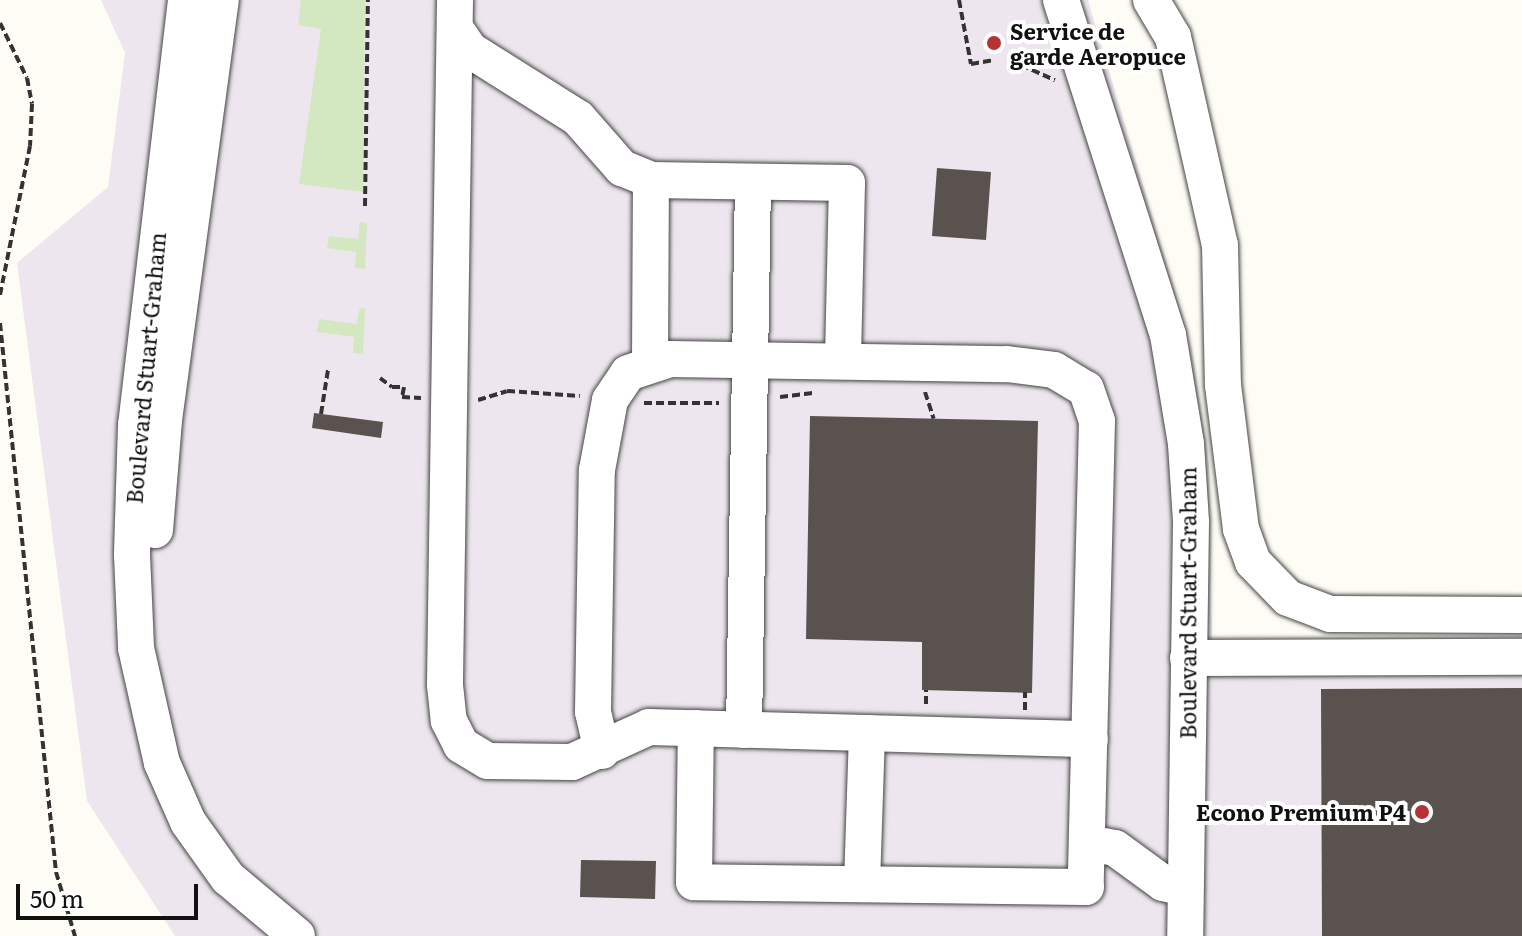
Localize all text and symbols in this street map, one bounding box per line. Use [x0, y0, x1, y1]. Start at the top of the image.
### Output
place label: Service de garde Aeropuce [1010, 17, 1186, 68]
marker: Service de garde Aeropuce [985, 34, 1003, 52]
street label: Boulevard Stuart-Graham [120, 231, 170, 505]
street label: Boulevard Stuart-Graham [1174, 467, 1200, 739]
place label: Econo Premium P4 [1196, 799, 1406, 825]
marker: Econo Premium P4 [1413, 803, 1431, 821]
scale bar [20, 868, 202, 918]
text: 50 m [30, 880, 84, 915]

